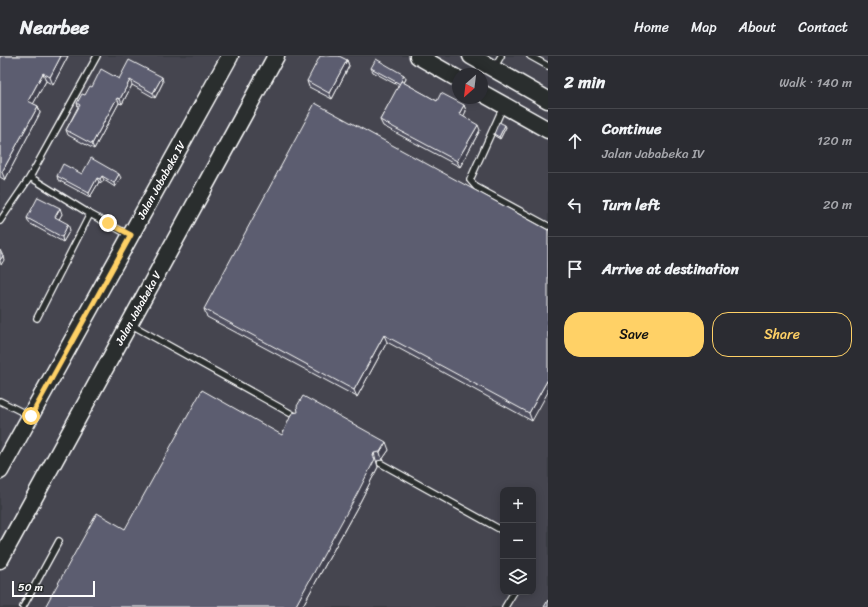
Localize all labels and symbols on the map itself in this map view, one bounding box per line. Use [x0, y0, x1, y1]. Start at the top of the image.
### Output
north arrow [452, 68, 488, 104]
street label: Jalan Jababeka IV [132, 137, 191, 224]
route end [99, 214, 117, 232]
street label: Jalan Jababeka V [110, 267, 167, 350]
route start [22, 407, 40, 425]
scale bar [12, 579, 95, 598]

